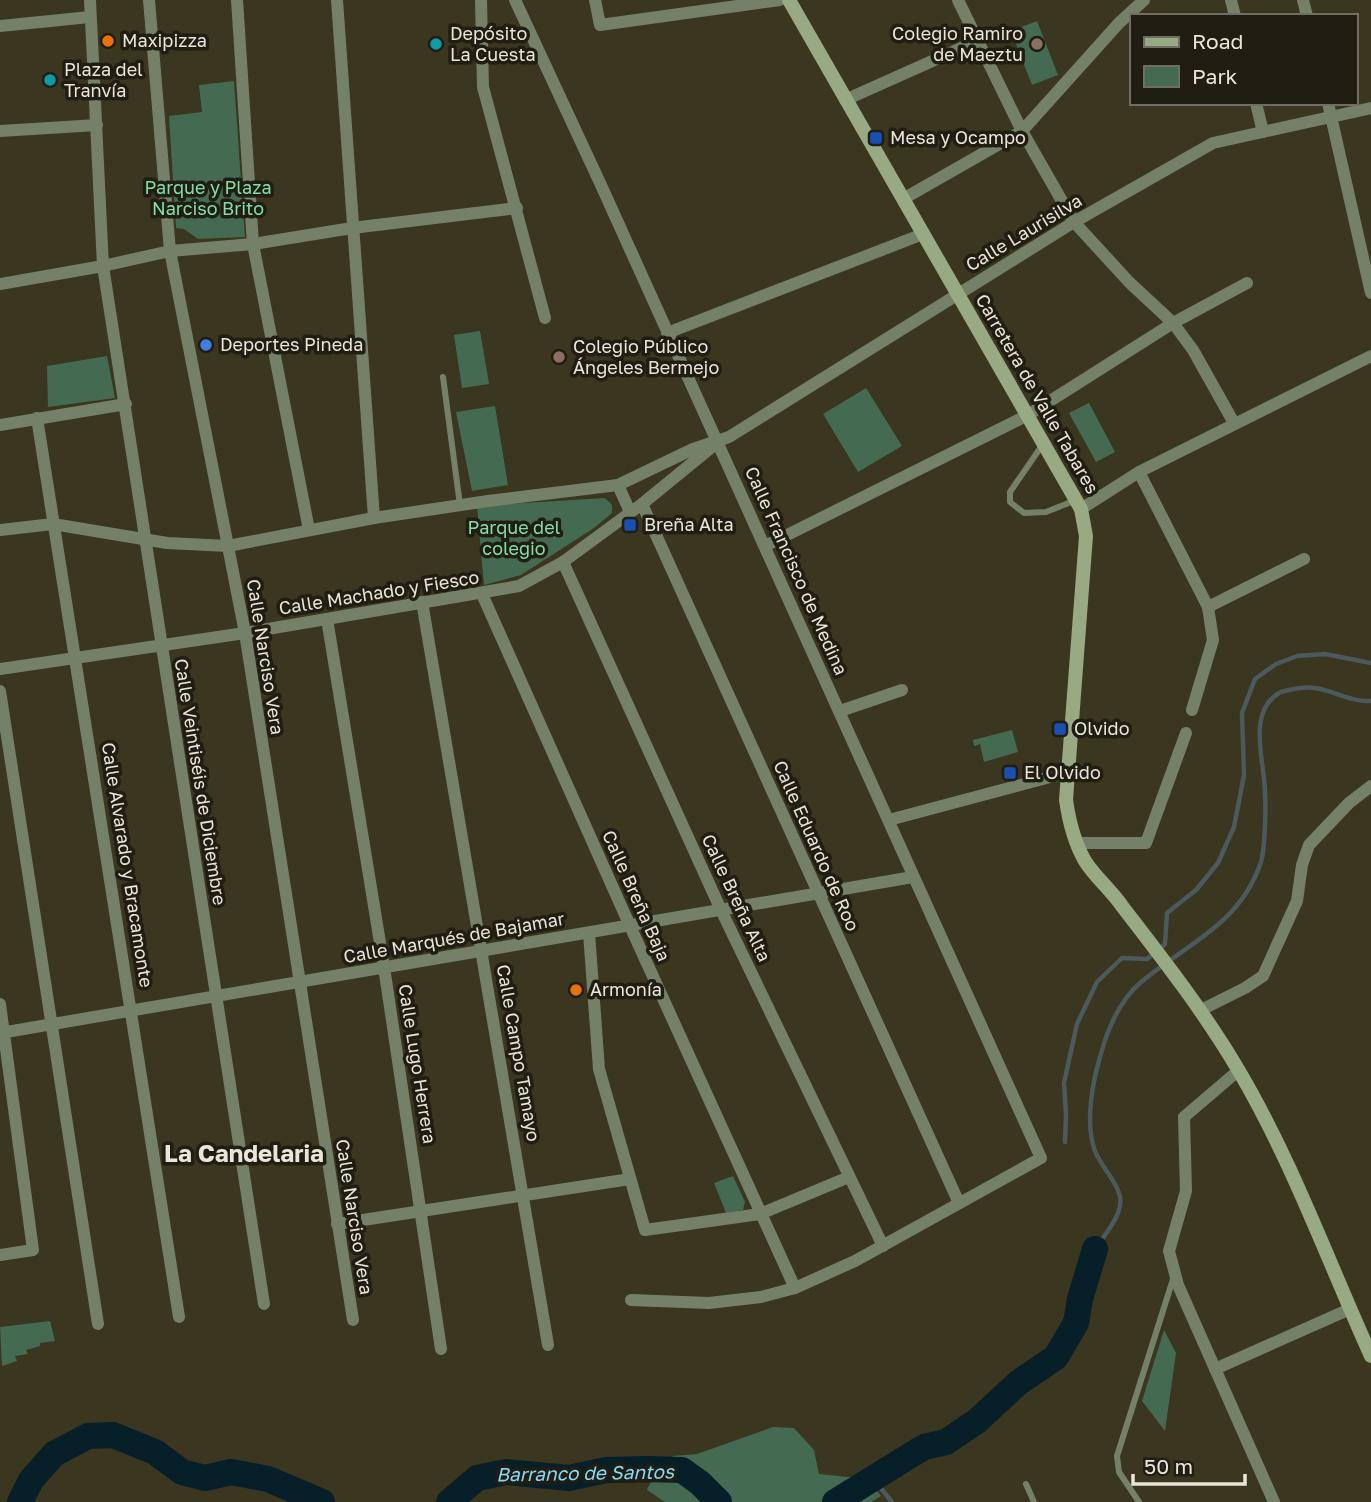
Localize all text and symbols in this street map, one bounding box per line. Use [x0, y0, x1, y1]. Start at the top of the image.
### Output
legend [1130, 14, 1357, 105]
place label: Depósito La Cuesta [450, 22, 536, 65]
place label: Colegio Ramiro de Maeztu [892, 22, 1023, 65]
text: Road [1192, 28, 1243, 54]
place label: Maxipizza [122, 29, 207, 51]
marker: Maxipizza [100, 33, 116, 49]
marker: Depósito La Cuesta [428, 36, 444, 52]
marker: Colegio Ramiro de Maeztu [1029, 36, 1045, 52]
place label: Plaza del Tranvía [64, 58, 143, 101]
text: Park [1192, 63, 1238, 89]
marker: Plaza del Tranvía [42, 72, 58, 88]
place label: Mesa y Ocampo [890, 126, 1026, 148]
marker: Mesa y Ocampo [868, 130, 884, 146]
park label: Parque y Plaza Narciso Brito [144, 176, 272, 219]
street label: Calle Laurisilva [961, 189, 1086, 275]
street label: Carretera de Valle Tabares [972, 290, 1104, 497]
place label: Deportes Pineda [220, 333, 363, 355]
place label: Colegio Público Ángeles Bermejo [573, 335, 719, 378]
marker: Deportes Pineda [198, 337, 214, 353]
marker: Colegio Público Ángeles Bermejo [551, 349, 567, 365]
street label: Calle Francisco de Medina [741, 463, 853, 678]
place label: Breña Alta [644, 513, 734, 535]
park label: Parque del colegio [468, 516, 561, 559]
marker: Breña Alta [622, 517, 638, 533]
street label: Calle Machado y Fiesco [277, 565, 481, 619]
street label: Calle Narciso Vera [243, 577, 289, 736]
street label: Calle Veintiséis de Diciembre [171, 657, 231, 907]
place label: Olvido [1074, 717, 1130, 739]
marker: Olvido [1052, 721, 1068, 737]
street label: Calle Alvarado y Bracamonte [98, 741, 158, 989]
street label: Calle Eduardo de Roo [769, 757, 864, 934]
place label: El Olvido [1024, 761, 1101, 783]
marker: El Olvido [1002, 765, 1018, 781]
street label: Calle Breña Baja [598, 827, 676, 964]
street label: Calle Breña Alta [698, 830, 776, 965]
street label: Calle Marqués de Bajamar [342, 907, 566, 967]
street label: Calle Campo Tamayo [493, 963, 545, 1143]
place label: Armonía [590, 978, 662, 1000]
street label: Calle Lugo Herrera [395, 982, 441, 1145]
marker: Armonía [568, 982, 584, 998]
street label: Calle Narciso Vera [332, 1137, 378, 1296]
district label: La Candelaria [164, 1138, 324, 1167]
scale bar [1133, 1442, 1245, 1486]
text: 50 m [1144, 1453, 1193, 1479]
water label: Barranco de Santos [496, 1459, 675, 1486]

